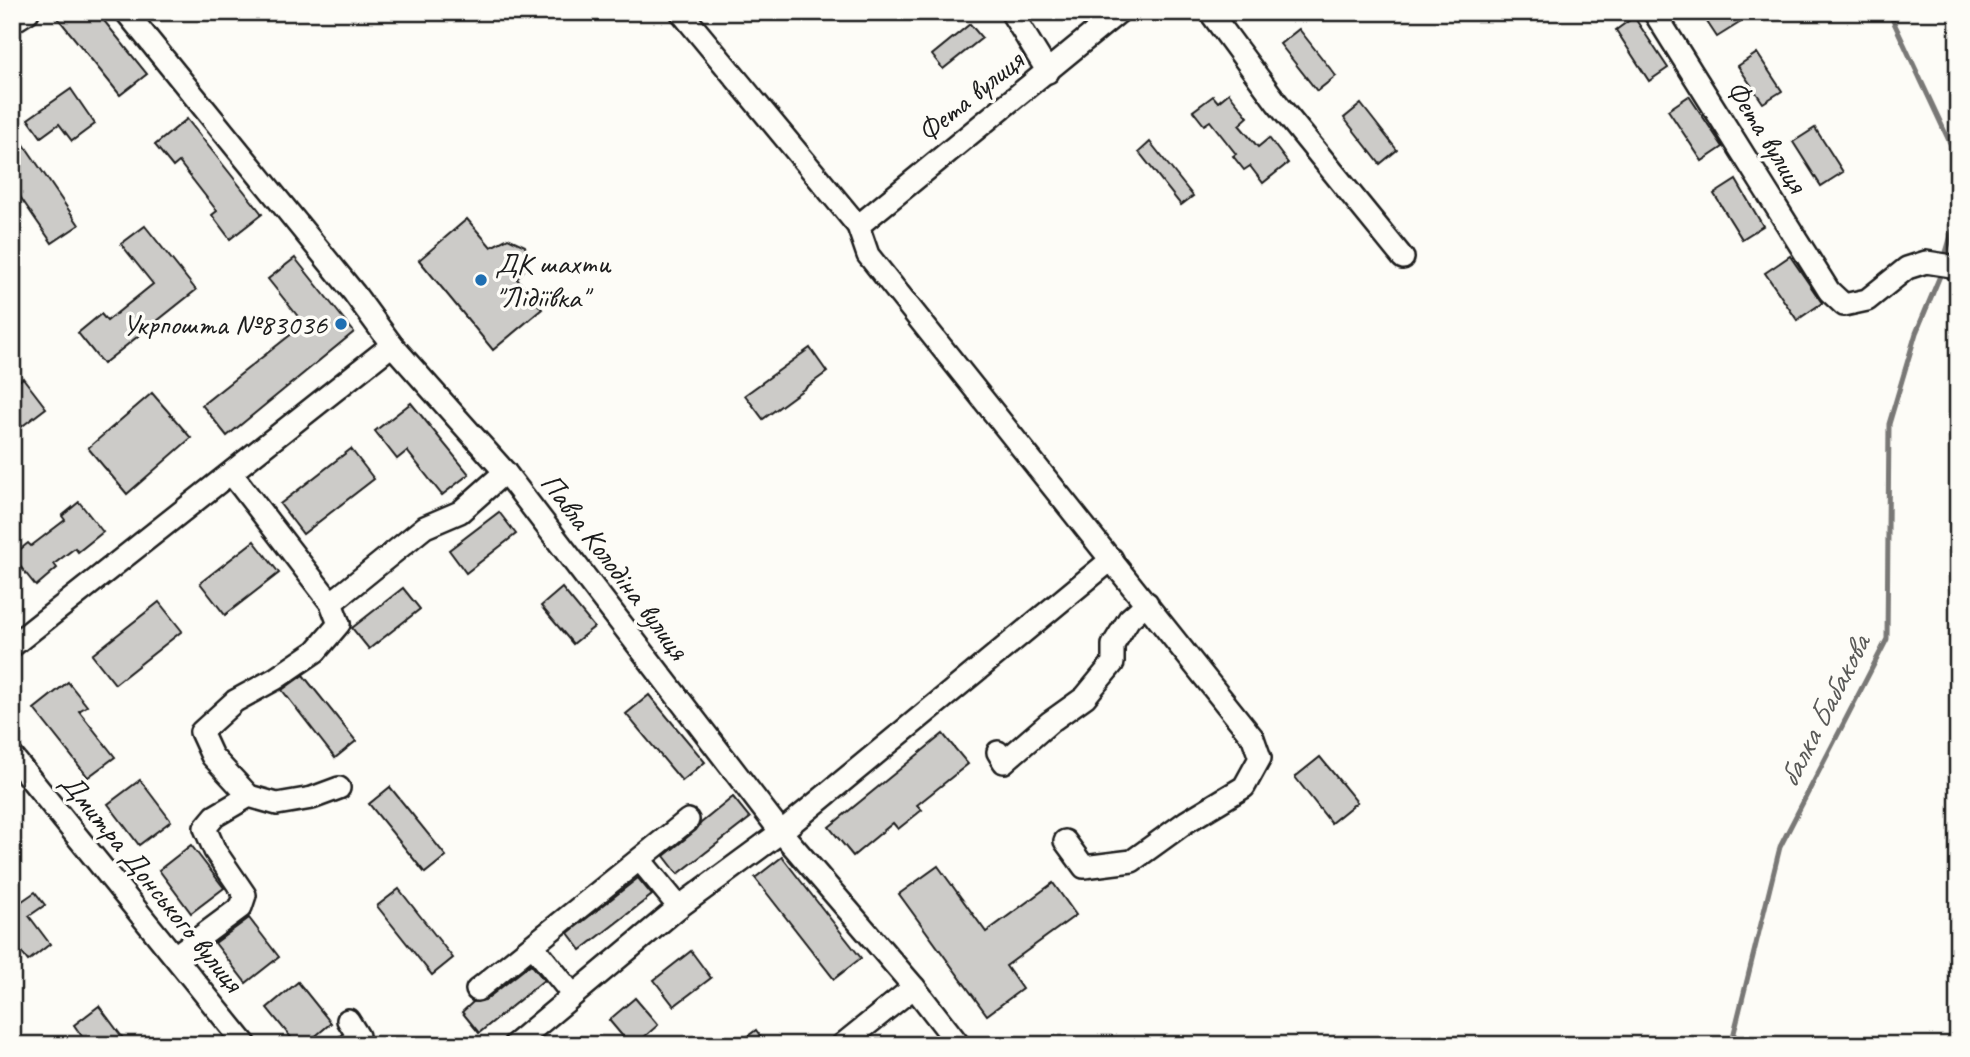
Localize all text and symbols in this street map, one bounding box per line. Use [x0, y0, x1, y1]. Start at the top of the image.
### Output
street label: Фета вулиця [909, 40, 1033, 150]
street label: Фета вулиця [1718, 73, 1818, 201]
place label: ДК шахти "Лідіївка" [495, 244, 612, 316]
marker: ДК шахти "Лідіївка" [473, 272, 489, 288]
place label: Укрпошта №83036 [123, 305, 328, 343]
marker: Укрпошта №83036 [333, 316, 349, 332]
street label: Павла Колодіна вулиця [532, 465, 698, 668]
water label: балка Бабакова [1768, 625, 1881, 794]
street label: Дмитра Донського вулиця [52, 765, 254, 1001]

